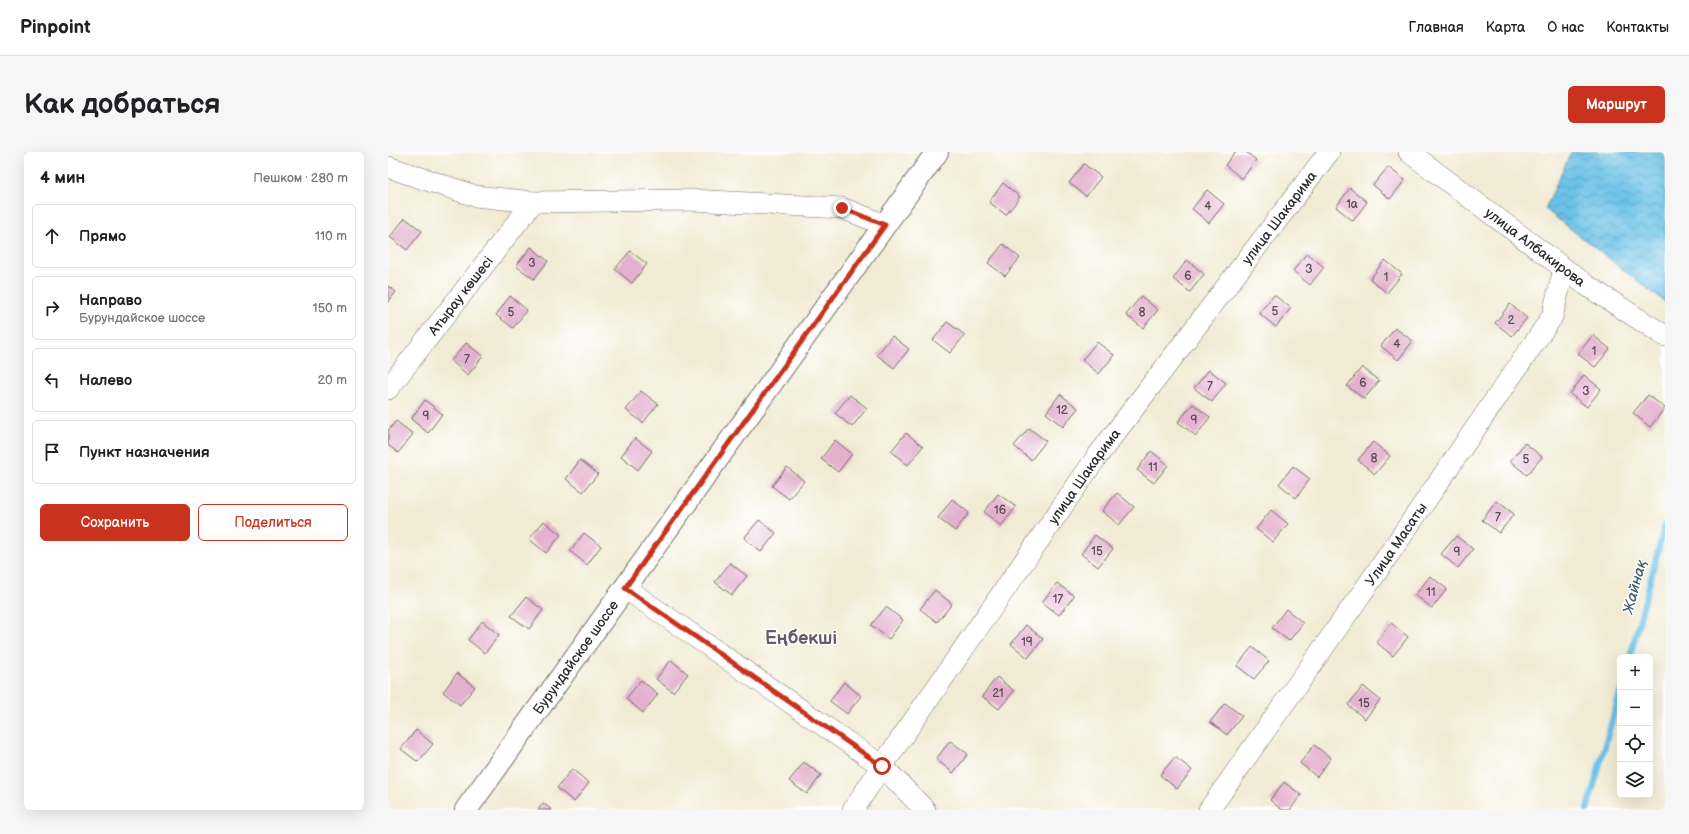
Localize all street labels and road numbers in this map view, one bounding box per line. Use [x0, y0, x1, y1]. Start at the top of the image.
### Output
street label: улица Шакарима [1238, 167, 1321, 268]
street label: улица Албакирова [1482, 204, 1589, 290]
street label: Атырау көшесі [424, 253, 496, 339]
street label: улица Шакарима [1044, 425, 1124, 527]
street label: Улица Масаты [1361, 499, 1430, 589]
street label: Бурундайское шоссе [529, 597, 622, 717]

